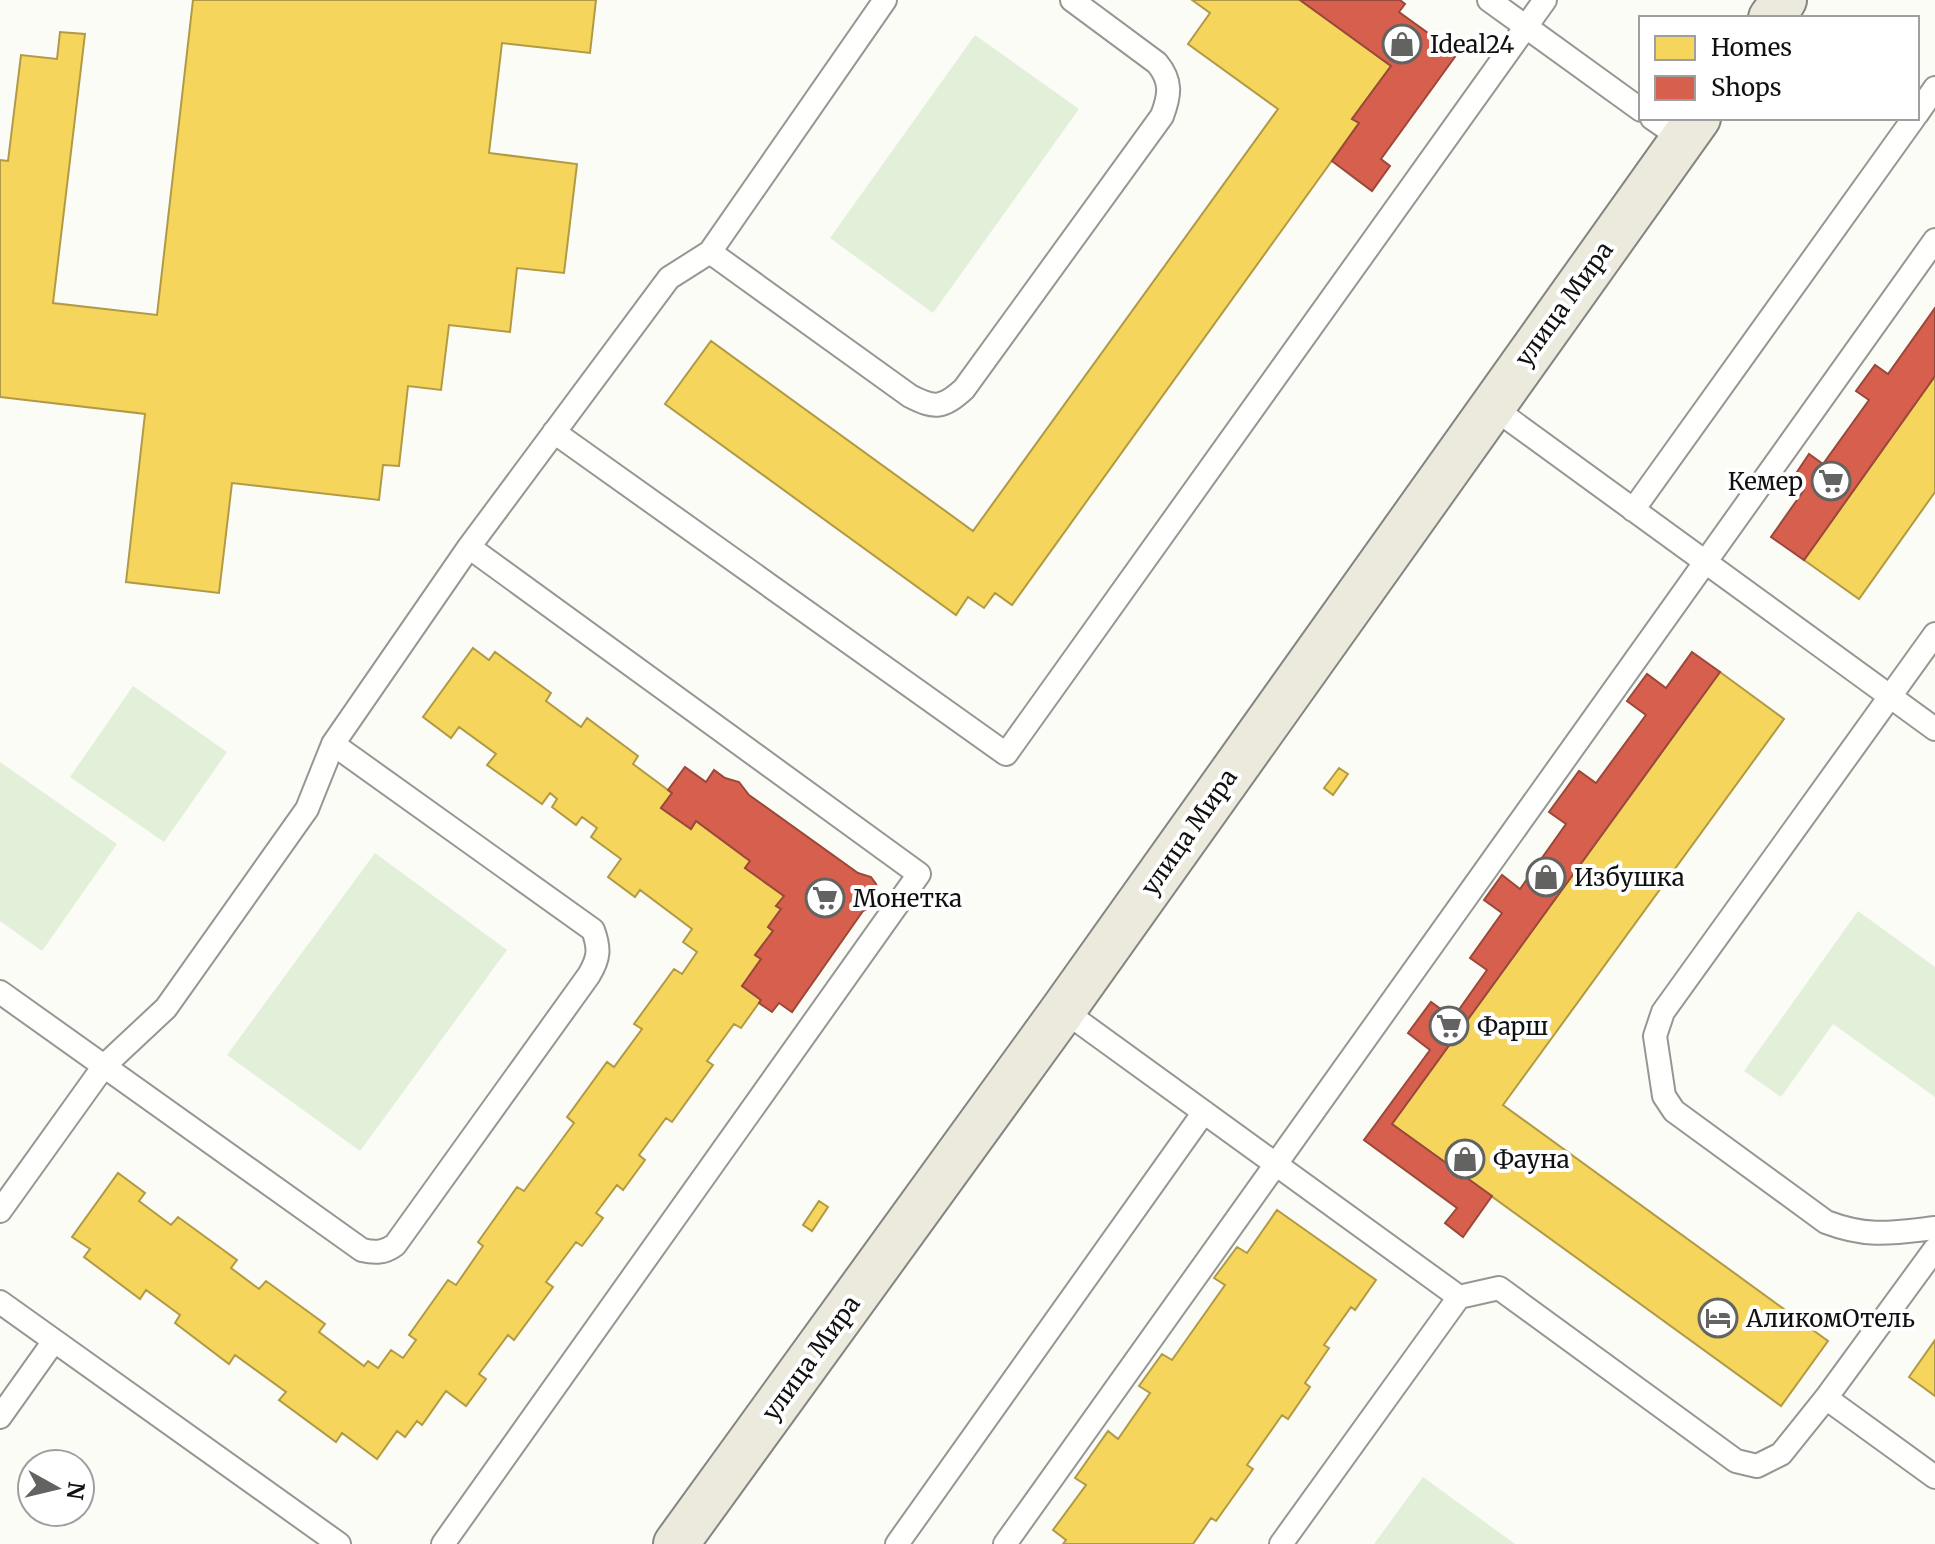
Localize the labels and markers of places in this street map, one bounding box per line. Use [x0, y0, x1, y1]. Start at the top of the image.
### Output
shop icon: Ideal24 [1381, 23, 1423, 65]
place label: Ideal24 [1430, 29, 1515, 60]
supermarket icon: Кемер [1810, 460, 1852, 502]
place label: Кемер [1728, 466, 1803, 497]
shop icon: Избушка [1525, 856, 1567, 898]
place label: Избушка [1574, 862, 1685, 893]
supermarket icon: Монетка [804, 877, 846, 919]
place label: Монетка [853, 883, 962, 914]
supermarket icon: Фарш [1428, 1005, 1470, 1047]
place label: Фарш [1477, 1011, 1548, 1042]
shop icon: Фауна [1444, 1138, 1486, 1180]
place label: Фауна [1493, 1144, 1570, 1175]
hotel icon: АликомОтель [1697, 1297, 1739, 1339]
place label: АликомОтель [1745, 1303, 1915, 1334]

